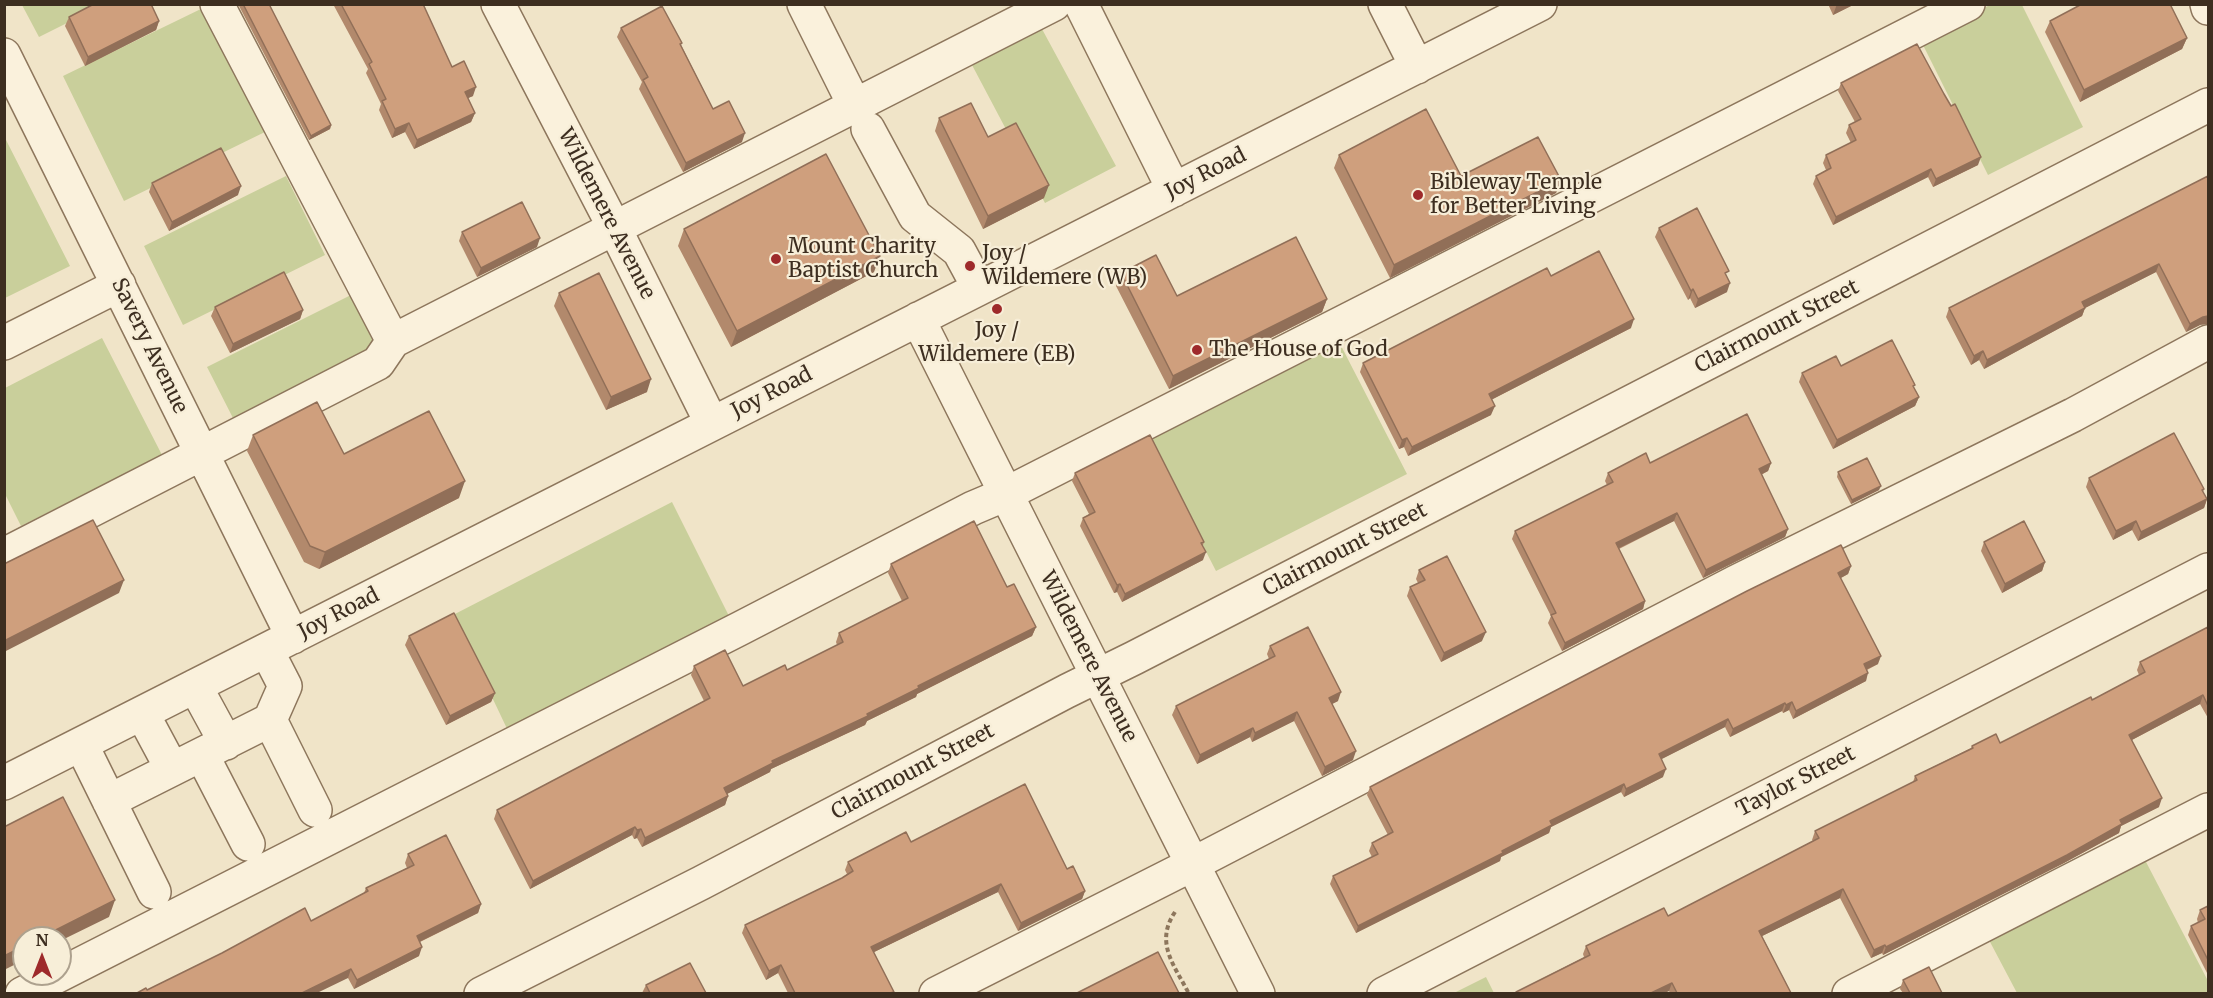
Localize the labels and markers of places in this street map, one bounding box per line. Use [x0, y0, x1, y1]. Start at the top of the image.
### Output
place label: Bibleway Temple for Better Living [1430, 170, 1602, 220]
marker: Bibleway Temple for Better Living [1411, 188, 1425, 202]
place label: Mount Charity Baptist Church [788, 234, 938, 284]
place label: Joy / Wildemere (WB) [982, 241, 1147, 291]
marker: Mount Charity Baptist Church [769, 252, 783, 266]
marker: Joy / Wildemere (WB) [963, 259, 977, 273]
marker: Joy / Wildemere (EB) [990, 302, 1004, 316]
place label: Joy / Wildemere (EB) [919, 318, 1075, 368]
place label: The House of God [1209, 337, 1388, 363]
marker: The House of God [1190, 343, 1204, 357]

